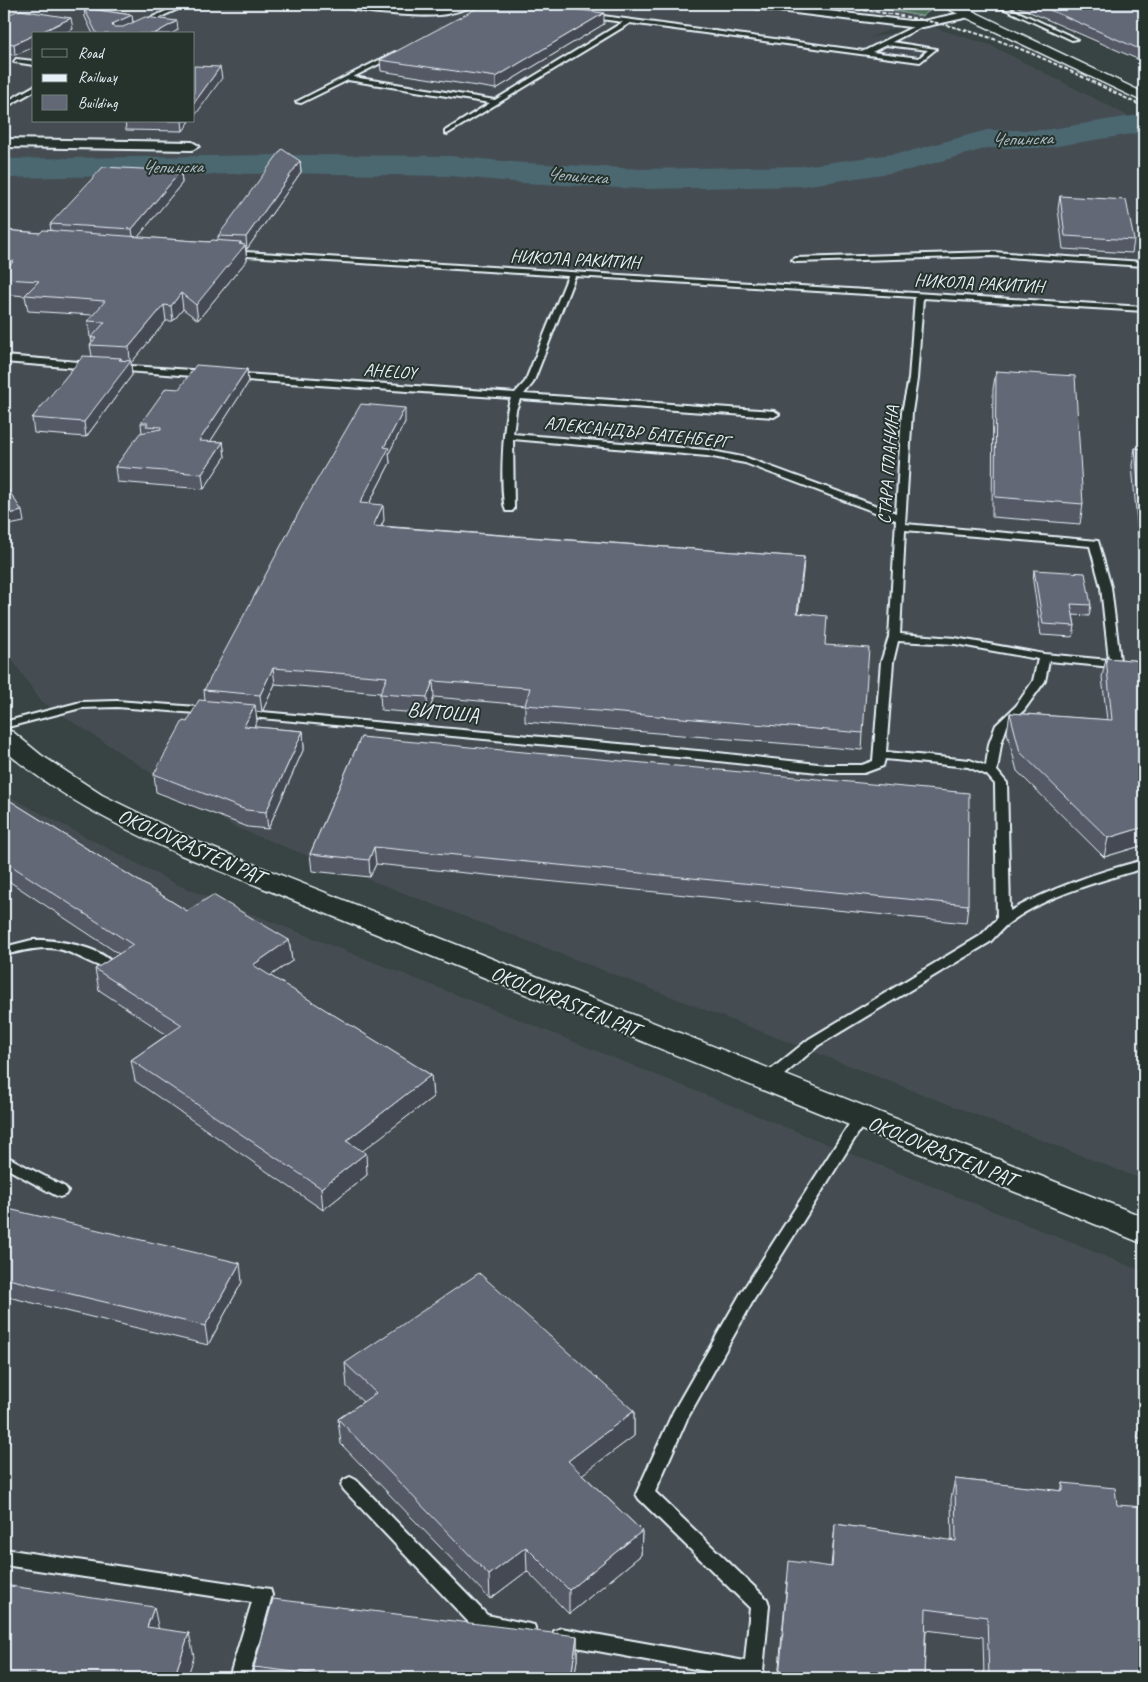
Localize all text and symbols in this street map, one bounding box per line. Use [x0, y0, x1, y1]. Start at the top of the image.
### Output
legend [32, 32, 195, 122]
text: Road [78, 44, 105, 63]
text: Railway [78, 68, 119, 87]
text: Building [78, 94, 118, 113]
water label: Чепинска [991, 126, 1055, 152]
water label: Чепинска [141, 154, 205, 180]
water label: Чепинска [546, 162, 611, 190]
street label: НИКОЛА РАКИТИН [510, 245, 643, 274]
street label: НИКОЛА РАКИТИН [914, 269, 1047, 298]
street label: AHELOY [363, 358, 420, 384]
street label: СТАРА ПЛАНИНА [873, 404, 903, 525]
street label: АЛЕКСАНДЪР БАТЕНБЕРГ [544, 411, 734, 453]
street label: ВИТОША [406, 696, 480, 728]
street label: OKOLOVRASTEN PAT [114, 802, 273, 892]
street label: OKOLOVRASTEN PAT [487, 959, 648, 1045]
street label: OKOLOVRASTEN PAT [864, 1109, 1025, 1195]

